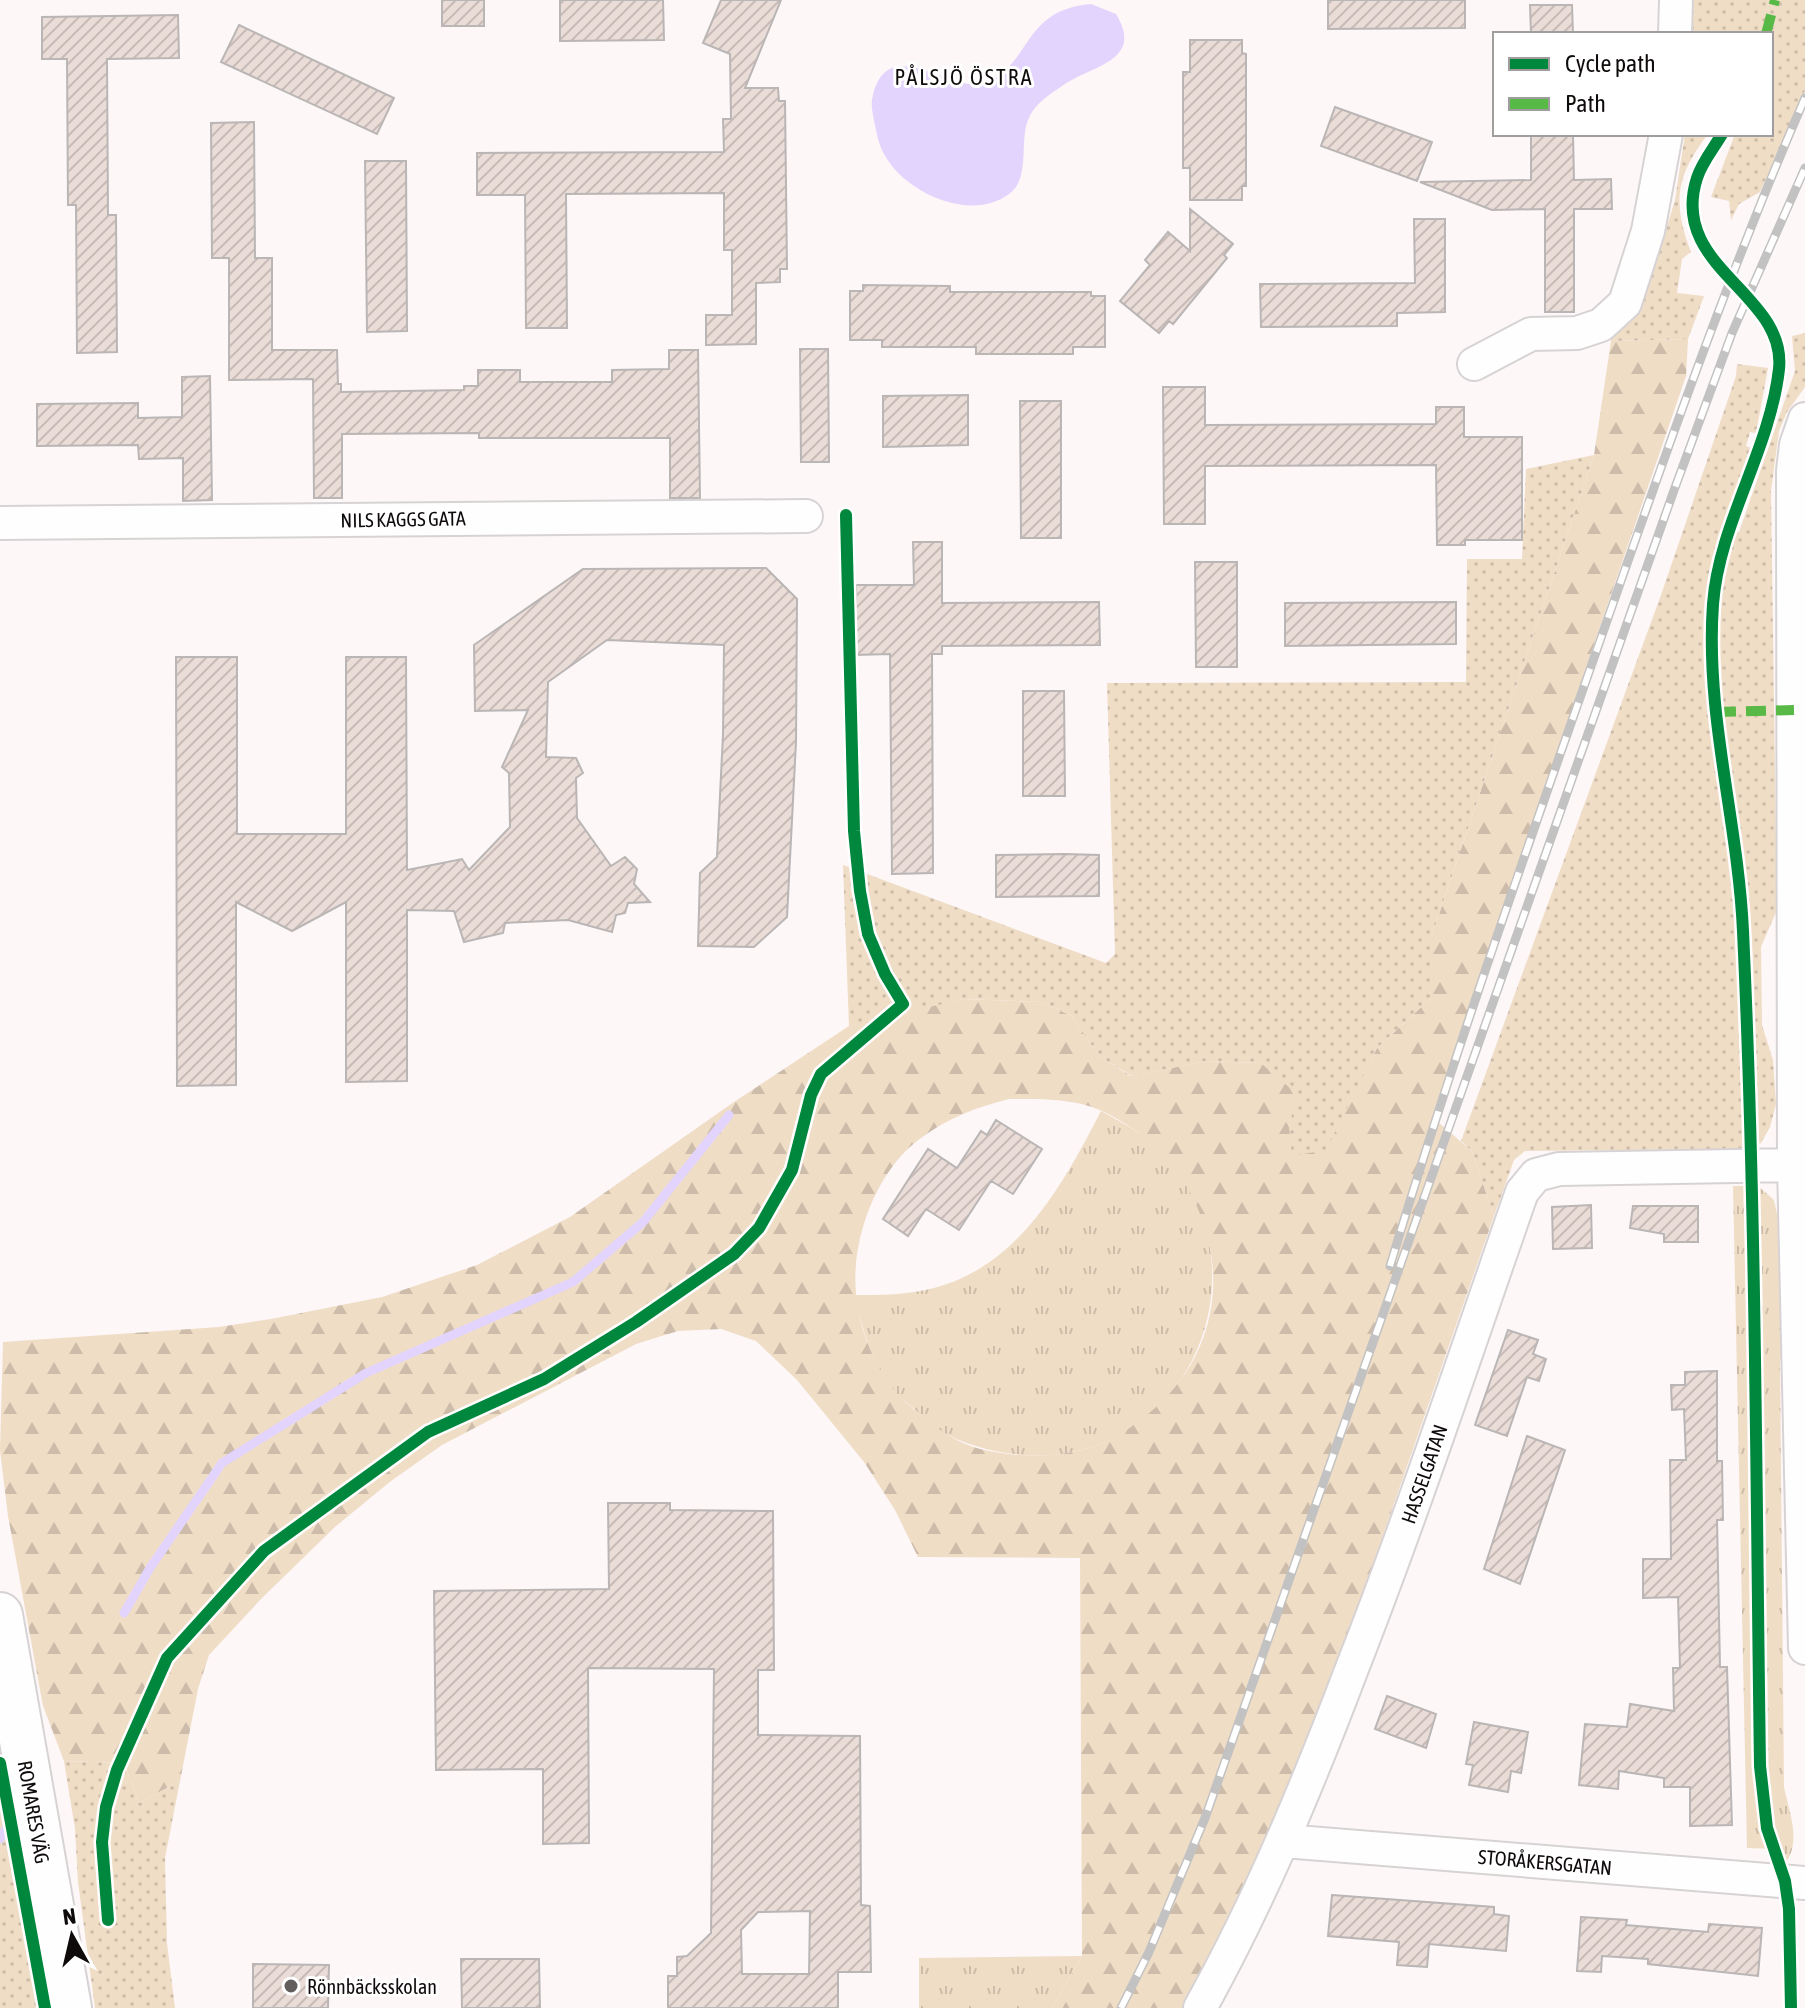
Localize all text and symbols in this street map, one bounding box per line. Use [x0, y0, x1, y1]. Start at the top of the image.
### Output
legend [1493, 32, 1773, 136]
text: Cycle path [1565, 50, 1656, 77]
district label: PÅLSJÖ ÖSTRA [895, 64, 1033, 90]
text: Path [1565, 90, 1606, 117]
street label: NILS KAGGS GATA [340, 506, 466, 532]
street label: HASSELGATAN [1396, 1421, 1452, 1527]
street label: ROMARES VÄG [14, 1759, 54, 1865]
street label: STORÅKERSGATAN [1477, 1845, 1613, 1879]
north arrow [32, 1896, 112, 1976]
text: N [61, 1902, 77, 1930]
place label: Rönnbäcksskolan [307, 1975, 437, 1998]
marker: Rönnbäcksskolan [282, 1977, 300, 1995]

